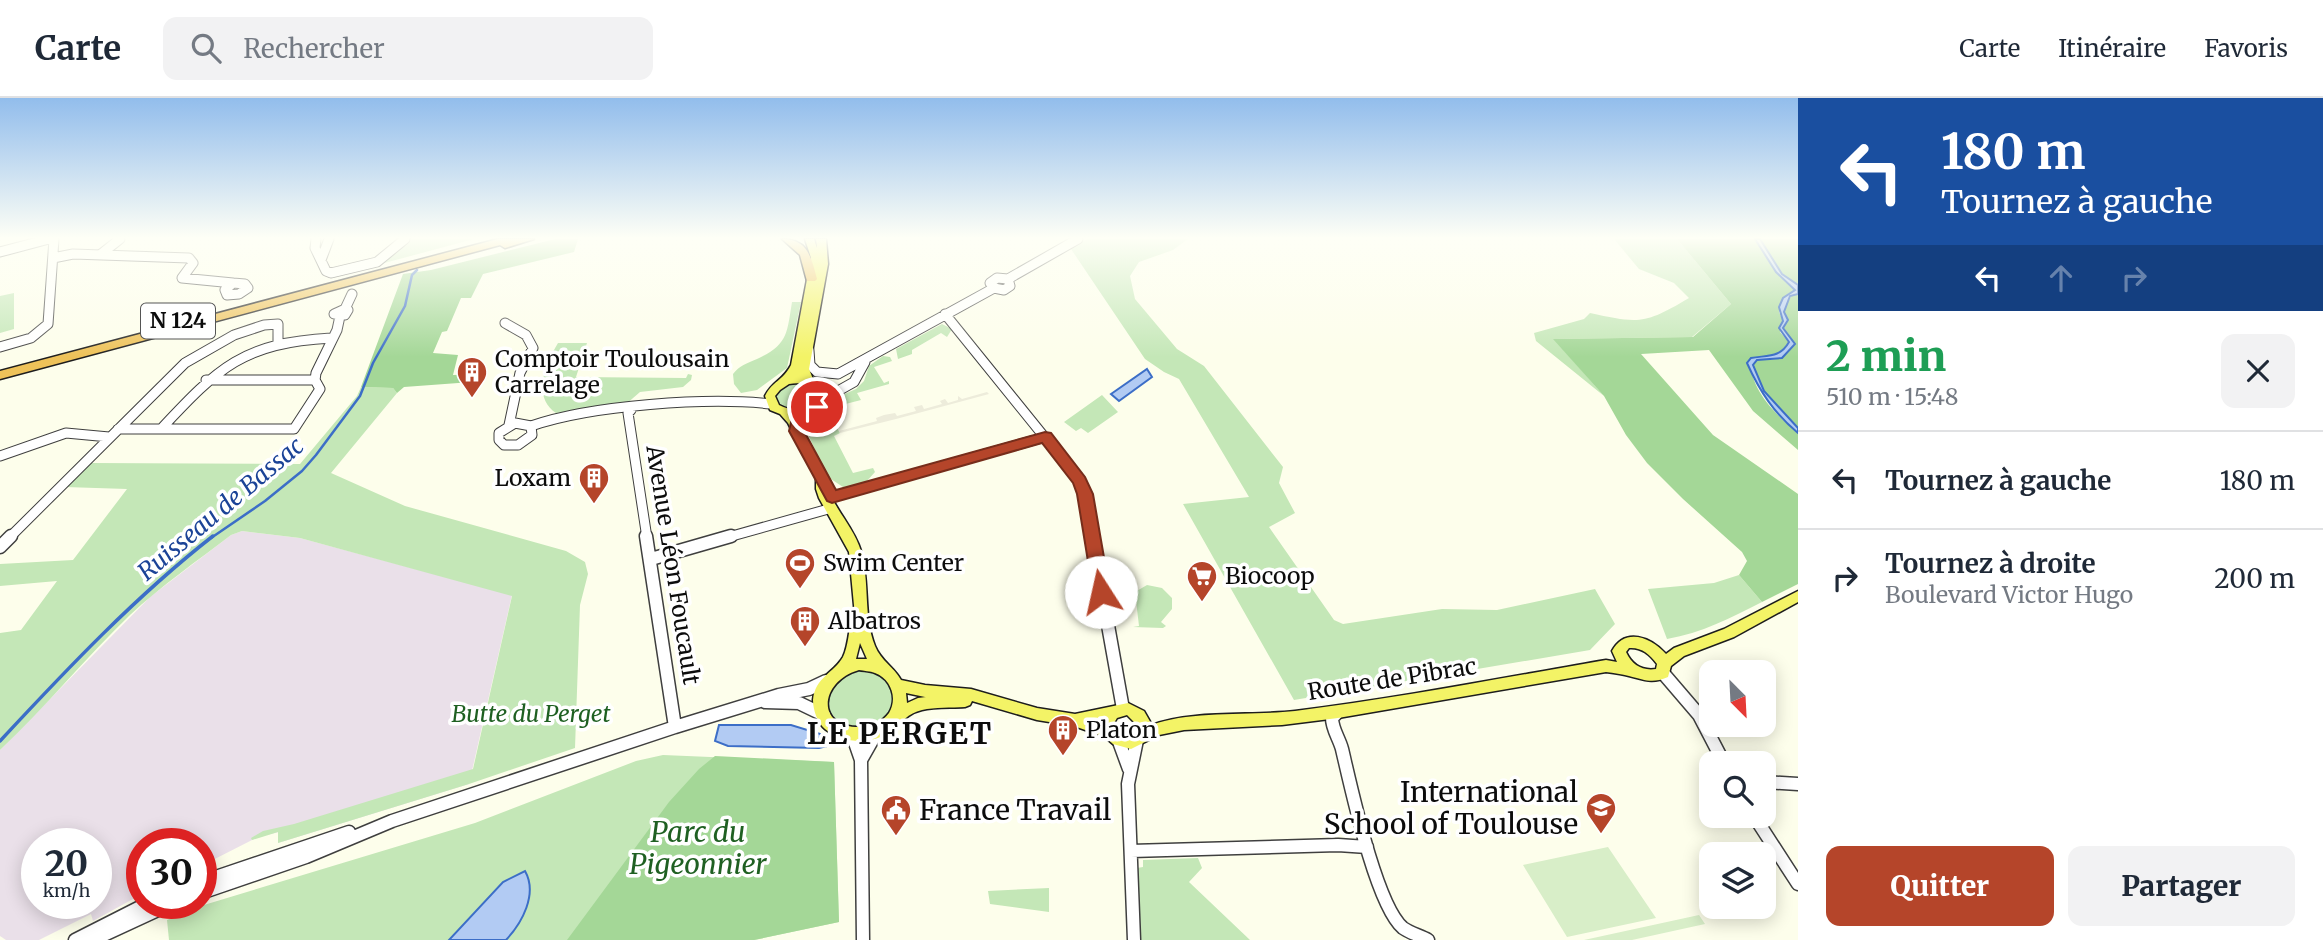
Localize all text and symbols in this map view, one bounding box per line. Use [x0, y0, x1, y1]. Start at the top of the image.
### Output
search box [163, 17, 653, 80]
text: Carte [35, 28, 121, 69]
icon: search [187, 29, 225, 67]
text: Rechercher [243, 32, 385, 65]
text: Carte [1959, 33, 2020, 64]
text: Itinéraire [2058, 33, 2166, 64]
text: Favoris [2204, 33, 2288, 64]
text: 180 m [1941, 121, 2086, 182]
icon: left [1826, 126, 1917, 217]
text: Tournez à gauche [1941, 182, 2212, 222]
icon: left [1969, 259, 2007, 297]
icon: ahead [2042, 259, 2080, 297]
icon: right [2115, 259, 2153, 297]
road number: N 124 [141, 304, 215, 339]
text: 2 min [1826, 330, 1946, 382]
button: close [2221, 334, 2295, 408]
place label: Comptoir Toulousain Carrelage [495, 344, 729, 399]
building icon: Comptoir Toulousain Carrelage [455, 355, 489, 399]
pin [787, 377, 847, 437]
text: 510 m · 15:48 [1826, 382, 1959, 411]
icon: arrive [798, 388, 836, 426]
water label: Ruisseau de Bassac [131, 430, 310, 587]
street label: Avenue Léon Foucault [640, 442, 707, 687]
building icon: Loxam [577, 461, 611, 505]
icon: left [1826, 461, 1864, 499]
place label: Loxam [495, 463, 571, 492]
text: Tournez à gauche [1885, 464, 2111, 497]
text: 180 m [2220, 464, 2295, 497]
sports icon: Swim Center [783, 546, 817, 590]
text: Tournez à droite [1885, 547, 2096, 580]
place label: Swim Center [823, 548, 964, 577]
position arrow [1064, 555, 1138, 629]
supermarket icon: Biocoop [1185, 559, 1219, 603]
icon: right [1826, 559, 1864, 597]
place label: Biocoop [1225, 561, 1315, 590]
text: 200 m [2214, 562, 2295, 595]
text: Boulevard Victor Hugo [1885, 580, 2133, 609]
building icon: Albatros [788, 604, 822, 648]
place label: Albatros [827, 606, 921, 635]
street label: Route de Pibrac [1305, 651, 1478, 706]
north arrow [1699, 660, 1776, 737]
map controls [1699, 660, 1776, 919]
park label: Butte du Perget [452, 699, 610, 728]
building icon: Platon [1046, 713, 1080, 757]
district label: LE PERGET [807, 714, 993, 752]
place label: Platon [1086, 715, 1157, 744]
button: search [1699, 751, 1776, 828]
place label: International School of Toulouse [1324, 774, 1578, 842]
school or university icon: International School of Toulouse [1584, 791, 1618, 835]
place label: France Travail [919, 792, 1112, 828]
public building icon: France Travail [879, 793, 913, 837]
park label: Parc du Pigeonnier [629, 814, 767, 882]
speed limit sign: 30 [126, 828, 217, 919]
text: 20 [45, 842, 88, 886]
button: layers [1699, 842, 1776, 919]
button: Quitter [1826, 846, 2054, 926]
button: Partager [2068, 846, 2295, 926]
text: km/h [43, 879, 90, 902]

